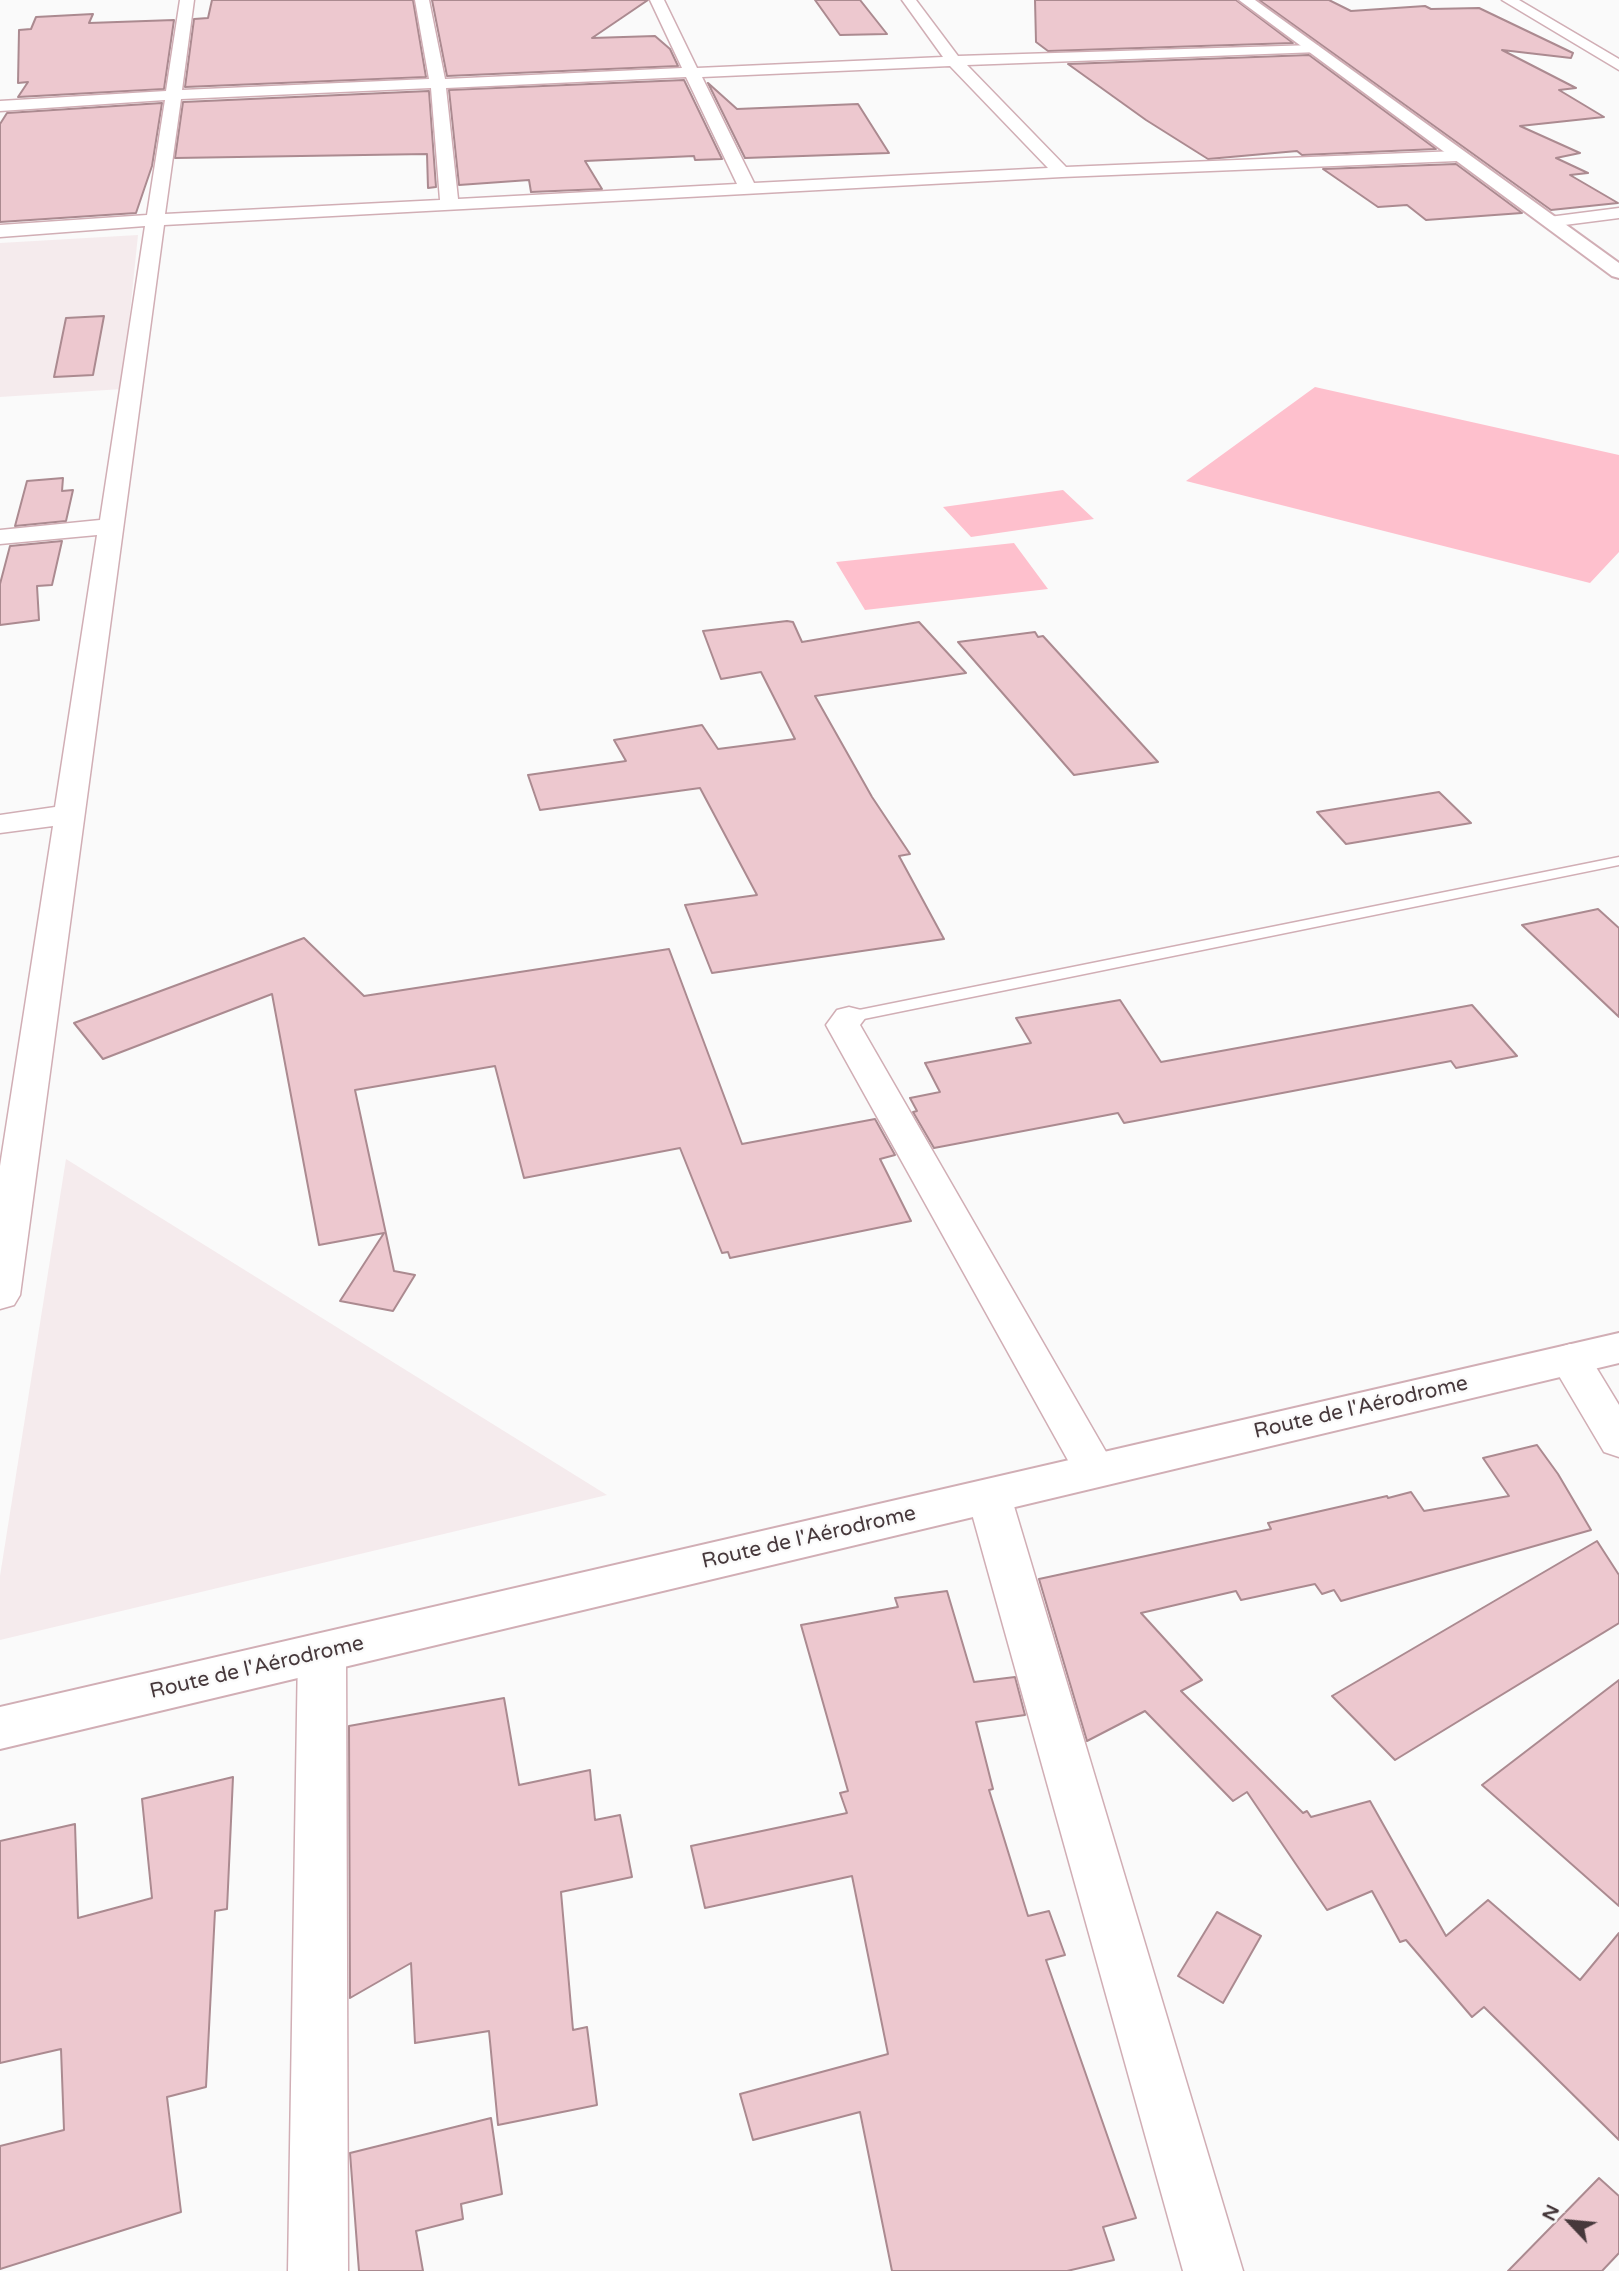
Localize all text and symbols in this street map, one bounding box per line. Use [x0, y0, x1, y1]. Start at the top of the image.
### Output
street label: Route de l'Aérodrome [1252, 1371, 1470, 1445]
street label: Route de l'Aérodrome [700, 1501, 918, 1575]
street label: Route de l'Aérodrome [148, 1631, 366, 1705]
north arrow [1535, 2187, 1605, 2257]
text: N [1538, 2201, 1564, 2224]

